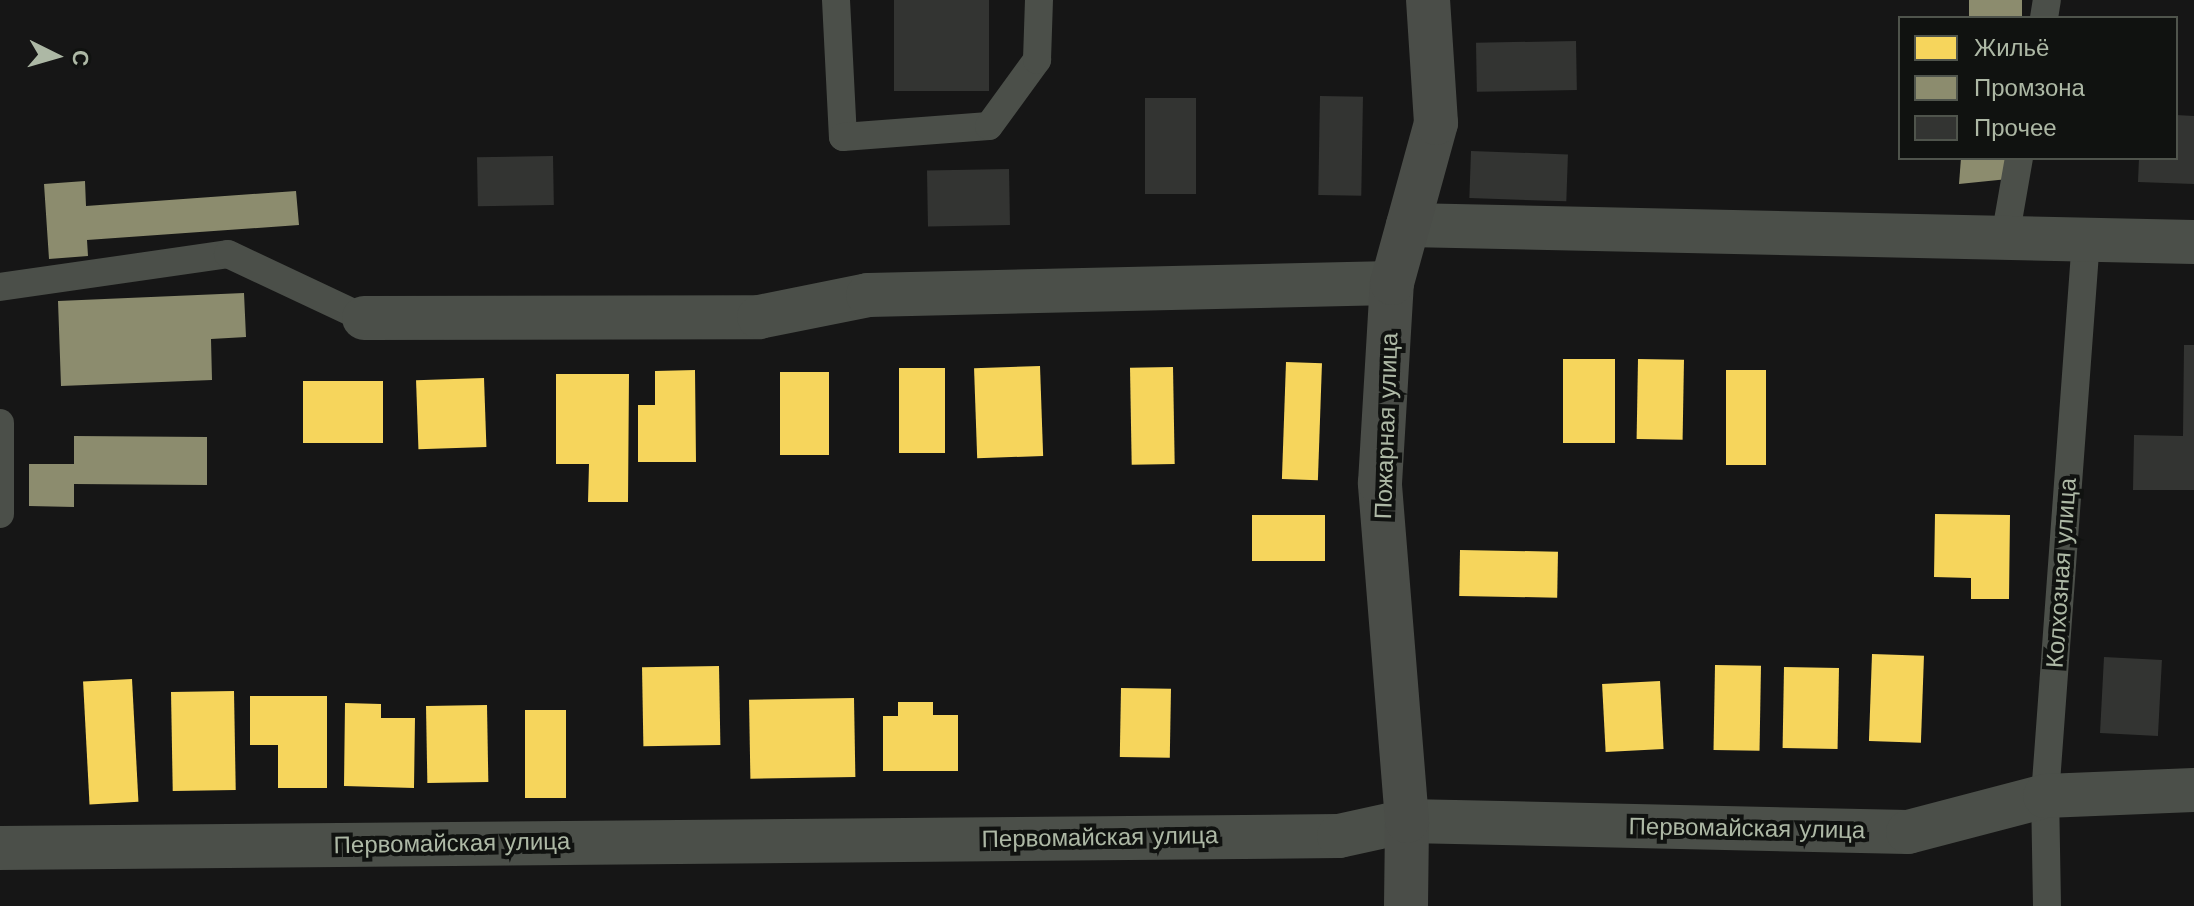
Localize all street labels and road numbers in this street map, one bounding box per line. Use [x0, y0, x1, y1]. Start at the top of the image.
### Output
street label: Пожарная улица [1369, 332, 1405, 520]
street label: Колхозная улица [2041, 477, 2083, 669]
street label: Первомайская улица [1628, 813, 1866, 845]
street label: Первомайская улица [981, 822, 1219, 854]
street label: Первомайская улица [333, 828, 571, 860]

